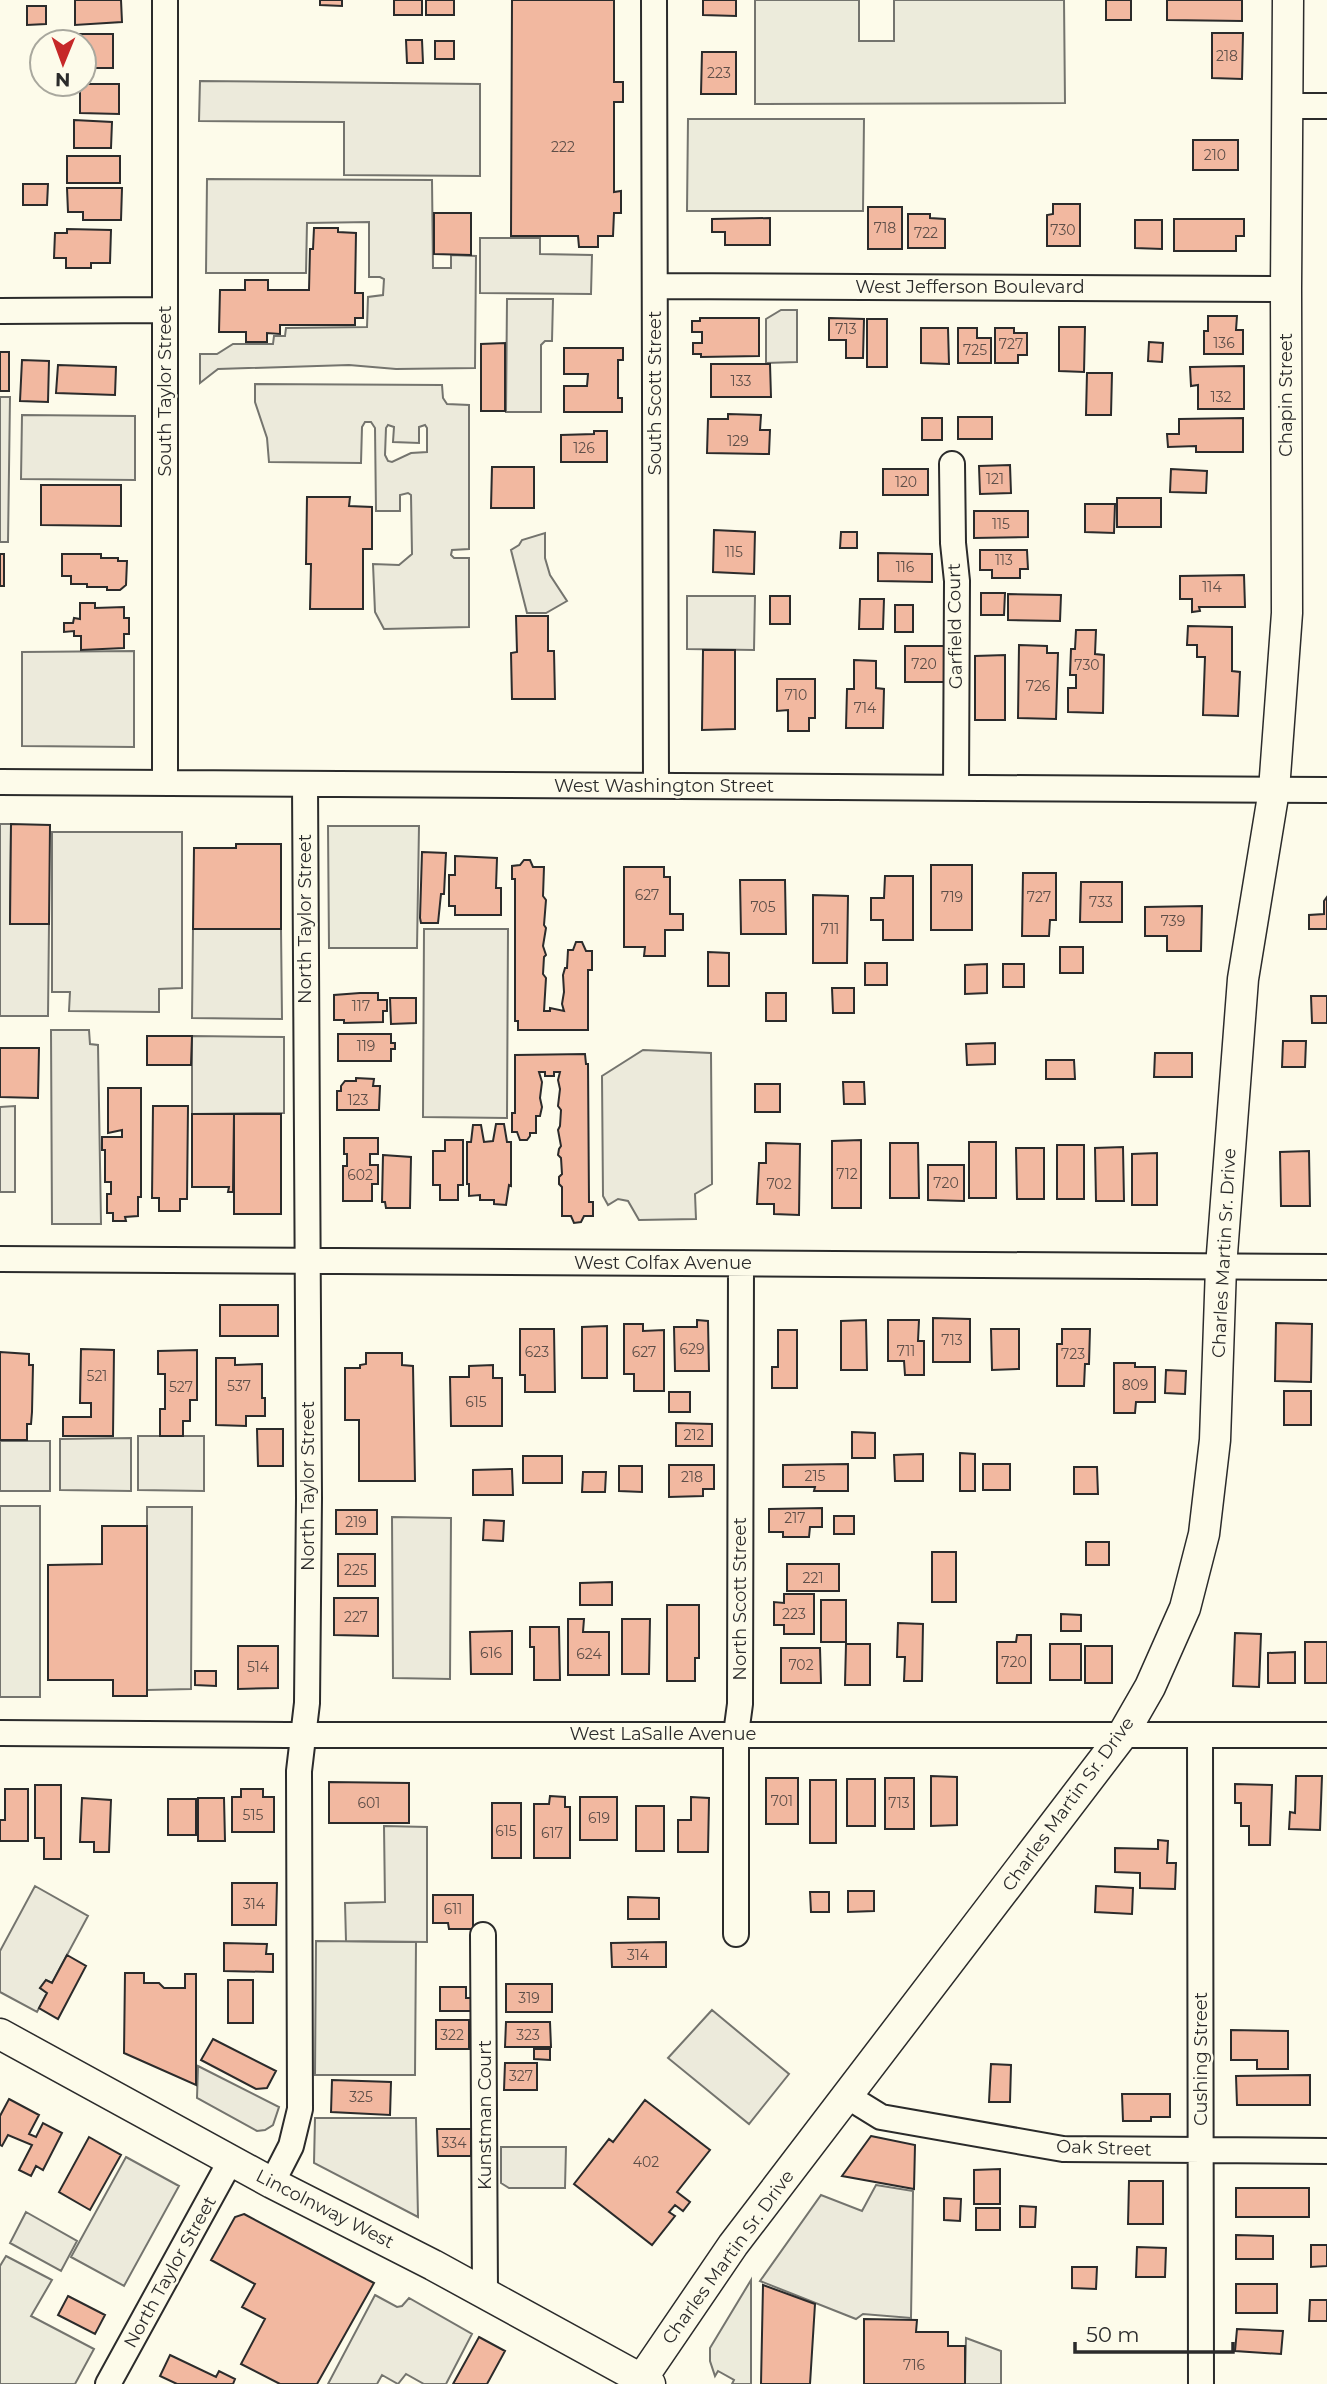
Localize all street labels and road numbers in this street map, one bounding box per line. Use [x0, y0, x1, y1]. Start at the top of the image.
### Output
street label: West Jefferson Boulevard [855, 276, 1085, 298]
street label: South Taylor Street [154, 306, 176, 476]
street label: South Scott Street [644, 311, 666, 475]
street label: Chapin Street [1275, 333, 1297, 457]
street label: Garfield Court [943, 563, 967, 689]
street label: West Washington Street [554, 775, 774, 797]
street label: North Taylor Street [294, 834, 316, 1004]
street label: Charles Martin Sr. Drive [1208, 1147, 1240, 1358]
street label: West Colfax Avenue [574, 1252, 752, 1274]
street label: North Taylor Street [297, 1401, 319, 1571]
street label: North Scott Street [729, 1517, 751, 1681]
street label: Charles Martin Sr. Drive [997, 1713, 1139, 1895]
street label: West LaSalle Avenue [570, 1723, 757, 1745]
street label: Cushing Street [1190, 1992, 1212, 2126]
street label: Kunstman Court [474, 2040, 496, 2190]
street label: Oak Street [1056, 2135, 1152, 2161]
street label: Lincolnway West [252, 2165, 398, 2253]
street label: Charles Martin Sr. Drive [657, 2166, 799, 2348]
street label: North Taylor Street [119, 2192, 221, 2352]

